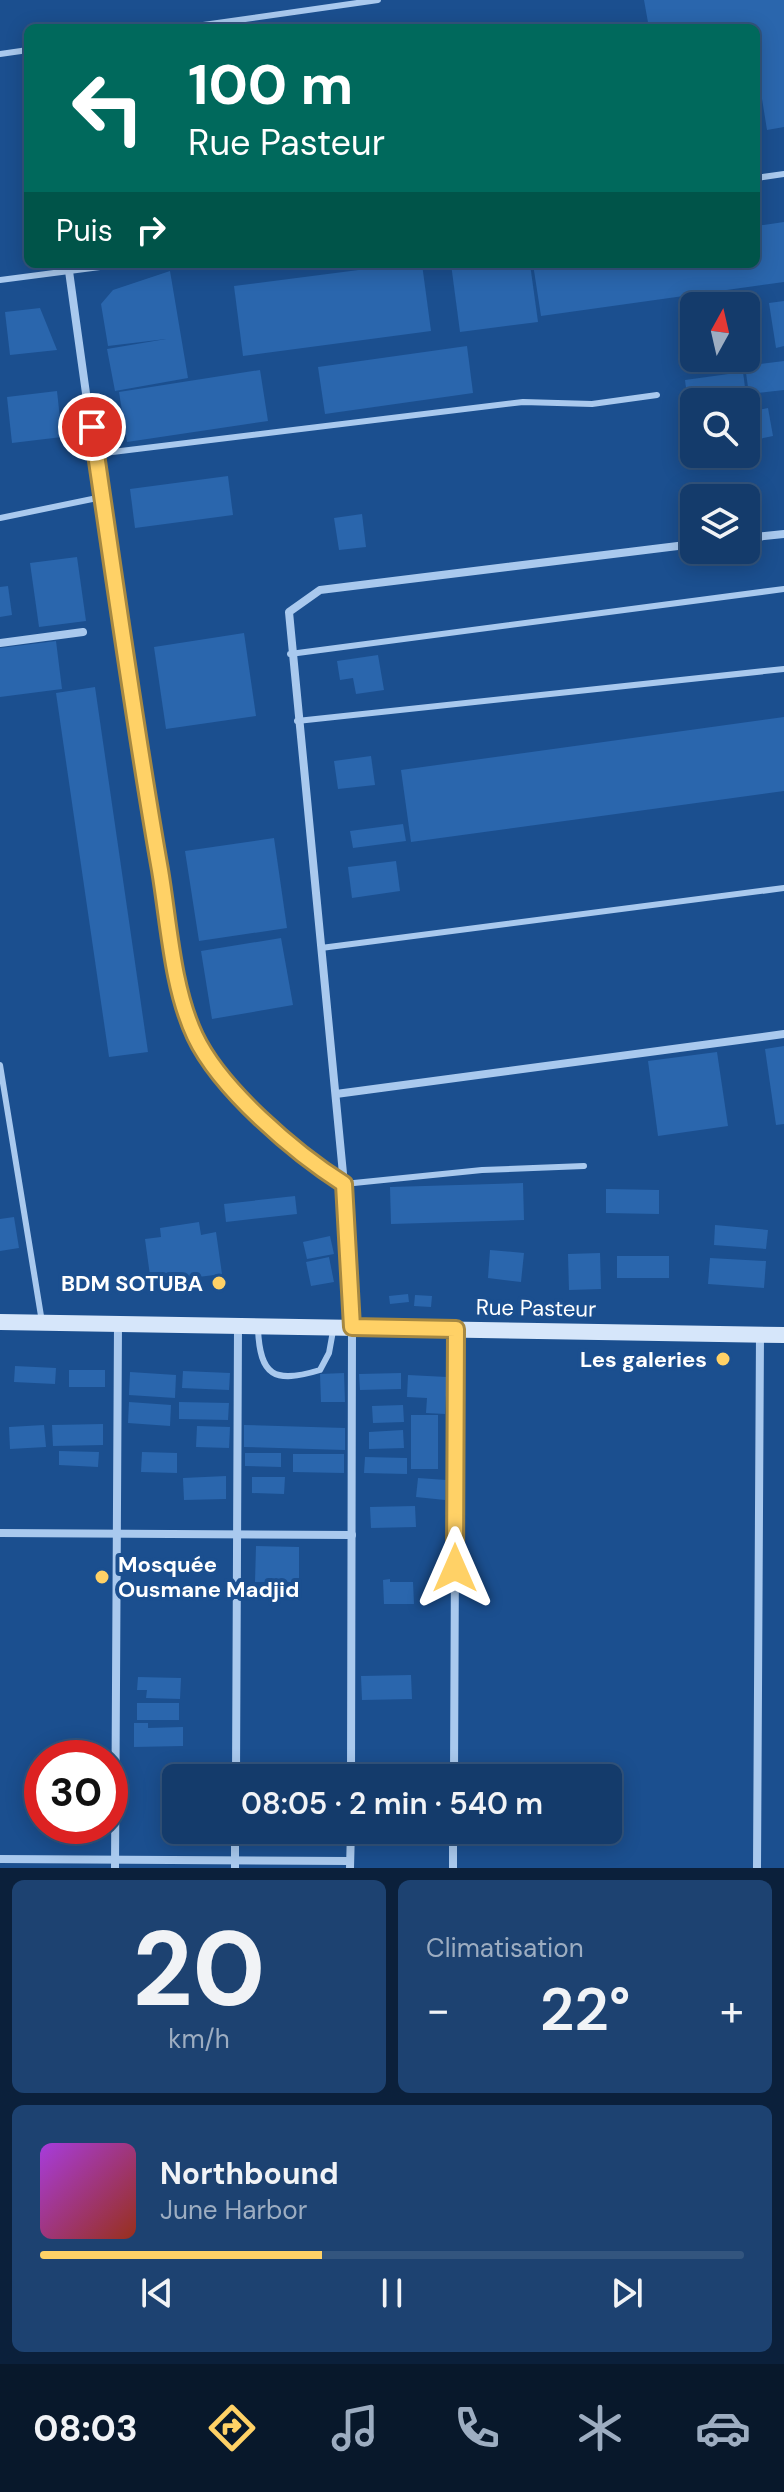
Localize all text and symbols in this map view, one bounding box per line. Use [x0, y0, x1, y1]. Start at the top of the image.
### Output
text: 100 m [188, 48, 353, 121]
icon: left [56, 56, 160, 160]
text: Rue Pasteur [188, 119, 385, 166]
icon: right [129, 208, 173, 252]
text: Puis [56, 211, 113, 250]
north arrow [680, 292, 760, 372]
map controls [680, 292, 760, 564]
button: search [680, 388, 760, 468]
pin [58, 393, 126, 461]
icon: arrive [70, 405, 114, 449]
button: layers [680, 484, 760, 564]
place label: BDM SOTUBA [61, 1269, 203, 1298]
marker: BDM SOTUBA [210, 1274, 228, 1292]
street label: Rue Pasteur [476, 1292, 596, 1324]
place label: Les galeries [580, 1345, 707, 1374]
marker: Les galeries [714, 1350, 732, 1368]
position arrow [413, 1526, 497, 1610]
place label: Mosquée Ousmane Madjid [118, 1550, 299, 1604]
marker: Mosquée Ousmane Madjid [93, 1568, 111, 1586]
speed limit sign: 30 [24, 1740, 128, 1844]
text: 08:05 · 2 min · 540 m [241, 1784, 543, 1823]
text: 20 [133, 1902, 265, 2037]
text: Climatisation [426, 1931, 584, 1965]
text: 22° [540, 1970, 630, 2049]
text: − [426, 1981, 450, 2039]
text: + [720, 1981, 744, 2039]
text: km/h [168, 2022, 230, 2056]
text: Northbound [160, 2154, 339, 2193]
text: June Harbor [160, 2193, 307, 2227]
icon: previous [135, 2271, 179, 2315]
icon: pause [370, 2271, 414, 2315]
icon: next [605, 2271, 649, 2315]
icon: directions [204, 2400, 260, 2456]
icon: music [327, 2400, 383, 2456]
icon: phone [449, 2400, 505, 2456]
icon: climate [572, 2400, 628, 2456]
icon: car [695, 2400, 751, 2456]
text: 08:03 [33, 2405, 138, 2452]

